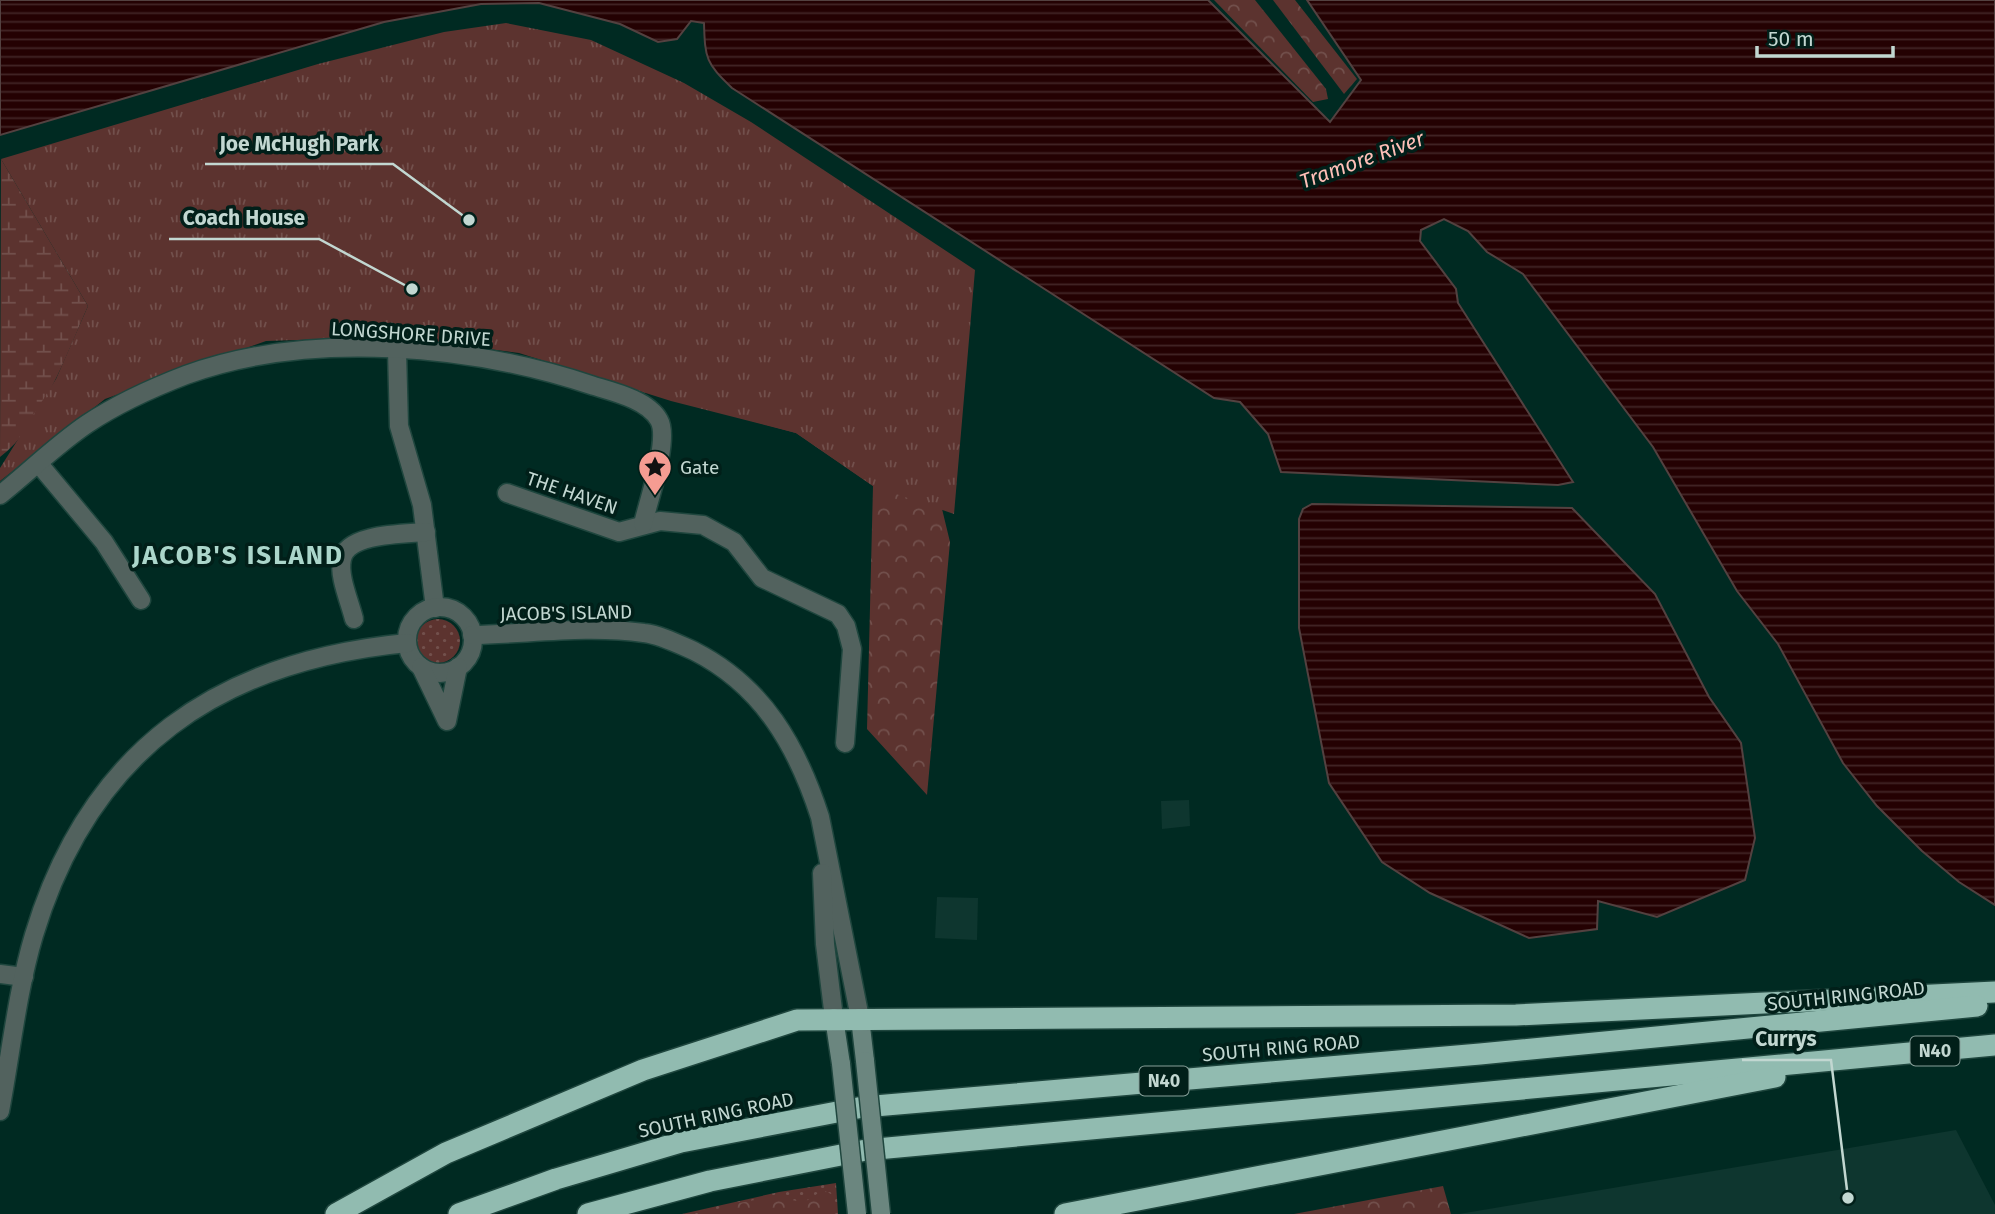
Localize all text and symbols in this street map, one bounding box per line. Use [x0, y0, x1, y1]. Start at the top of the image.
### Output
scale bar [1757, 14, 1894, 58]
text: 50 m [1768, 26, 1814, 52]
callout: Joe McHugh Park [205, 122, 393, 164]
water label: Tramore River [1296, 125, 1429, 195]
text: Joe McHugh Park [218, 131, 379, 157]
callout: Coach House [169, 197, 319, 239]
text: Coach House [183, 205, 306, 231]
street label: LONGSHORE DRIVE [330, 317, 492, 351]
place icon: Gate [636, 448, 674, 497]
place label: Gate [680, 456, 719, 479]
street label: THE HAVEN [523, 467, 621, 519]
district label: JACOB'S ISLAND [131, 540, 344, 571]
street label: JACOB'S ISLAND [500, 600, 632, 626]
street label: SOUTH RING ROAD [1766, 976, 1926, 1016]
callout: Currys [1742, 1018, 1831, 1060]
text: Currys [1755, 1026, 1817, 1052]
street label: SOUTH RING ROAD [1201, 1030, 1361, 1066]
road number: N40 [1910, 1036, 1960, 1066]
road number: N40 [1140, 1066, 1188, 1096]
street label: SOUTH RING ROAD [636, 1087, 796, 1143]

